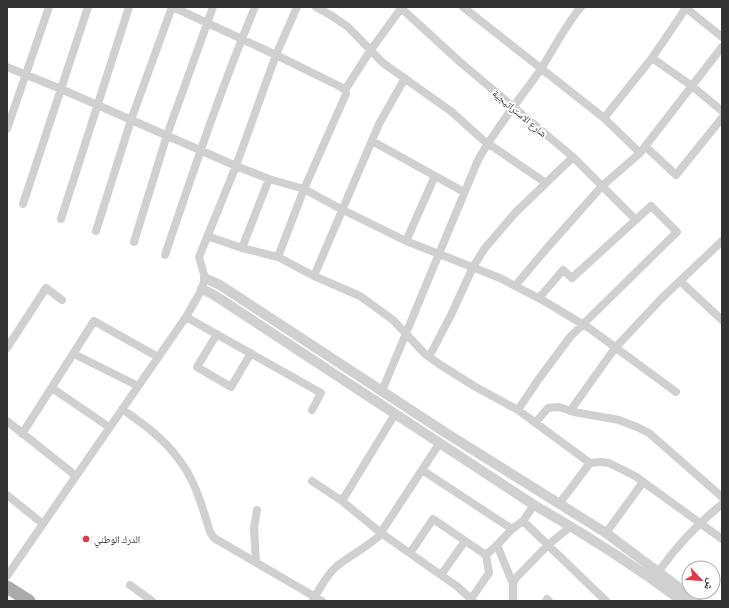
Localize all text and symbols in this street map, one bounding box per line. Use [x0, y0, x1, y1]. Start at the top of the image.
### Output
street label: شارع الاستراتيجية [490, 87, 550, 140]
place label: الدرك الوطني [94, 533, 140, 548]
marker: الدرك الوطني [81, 534, 91, 544]
north arrow [681, 560, 721, 600]
text: ش [700, 576, 719, 593]

